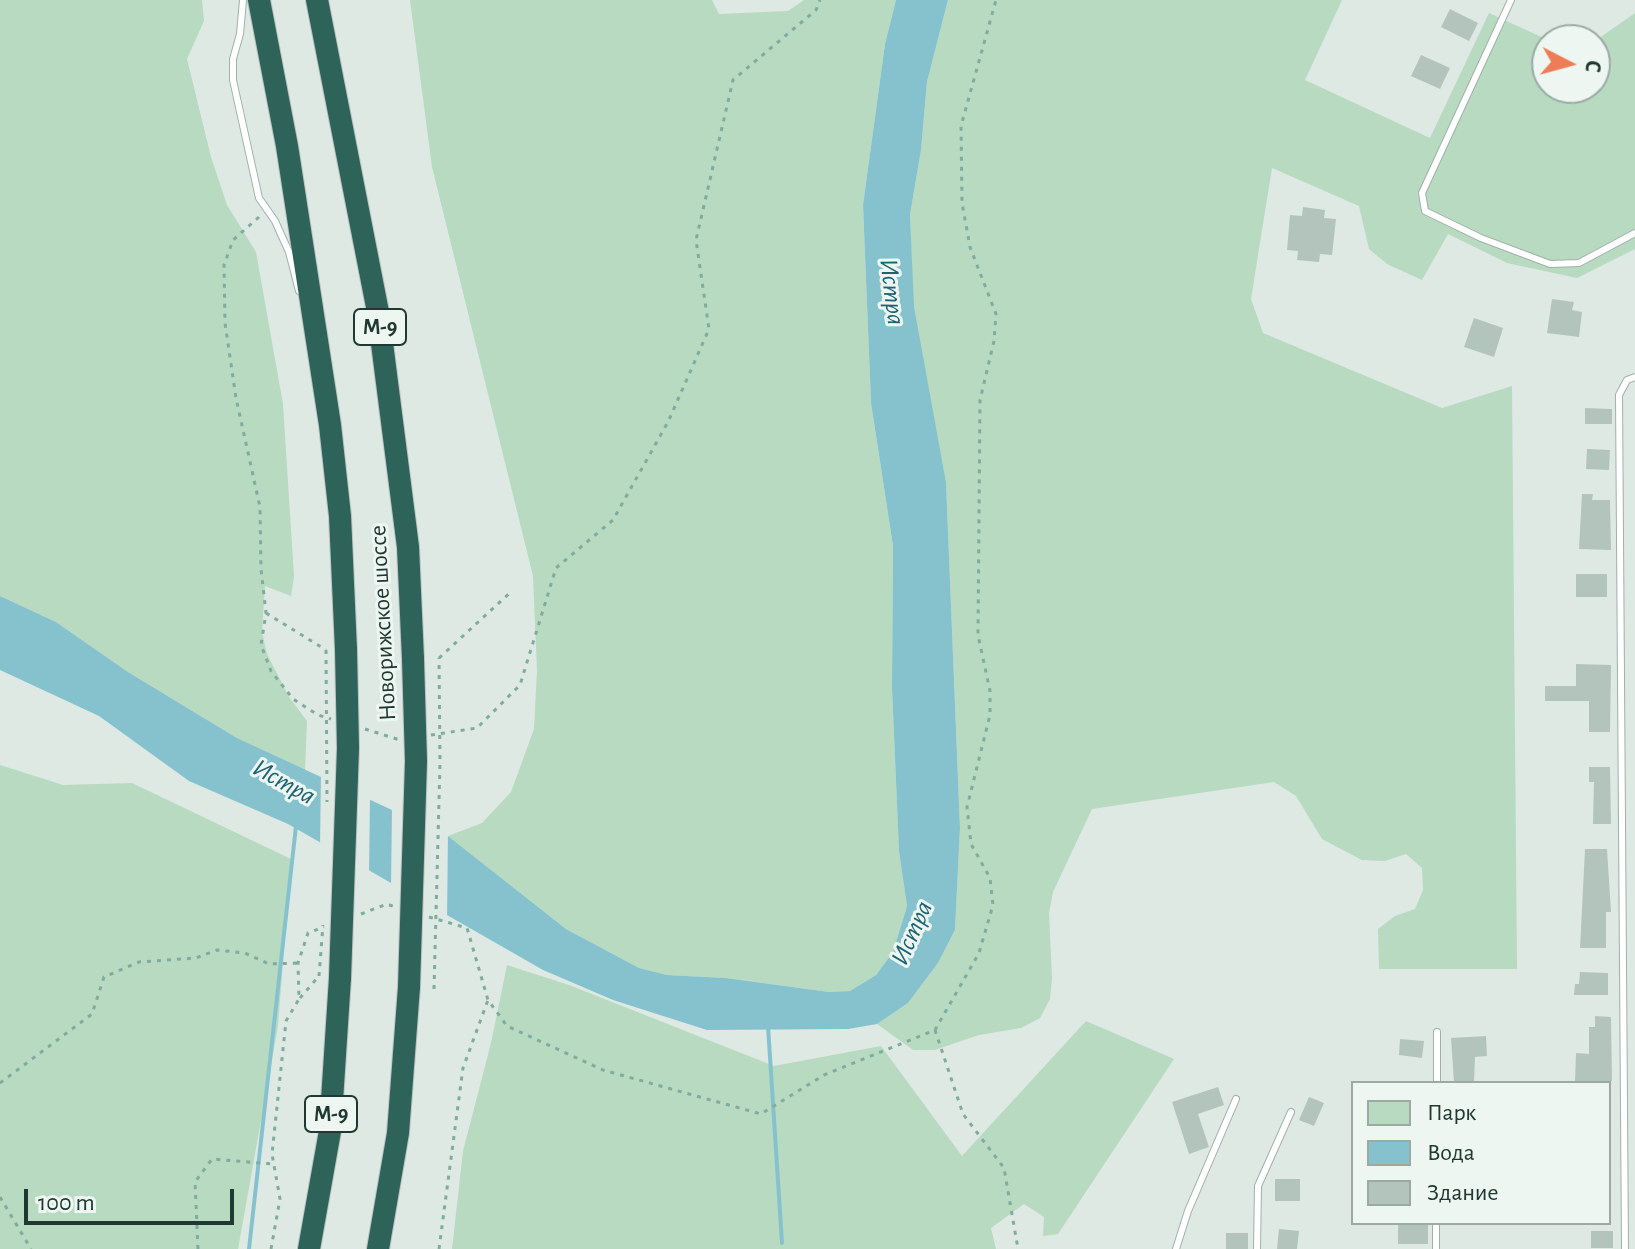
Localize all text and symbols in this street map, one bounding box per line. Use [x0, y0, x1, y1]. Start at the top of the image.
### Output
north arrow [1531, 24, 1611, 104]
text: С [1581, 59, 1604, 73]
water label: Истра [872, 257, 912, 327]
road number: М-9 [354, 309, 406, 345]
street label: Новорижское шоссе [363, 524, 403, 722]
water label: Истра [247, 752, 321, 812]
water label: Истра [884, 896, 940, 970]
legend [1351, 1081, 1611, 1225]
road number: М-9 [305, 1096, 357, 1132]
text: Парк [1427, 1101, 1476, 1125]
text: Вода [1427, 1141, 1475, 1165]
scale bar [28, 1173, 238, 1223]
text: Здание [1427, 1181, 1498, 1205]
text: 100 m [38, 1191, 95, 1215]

